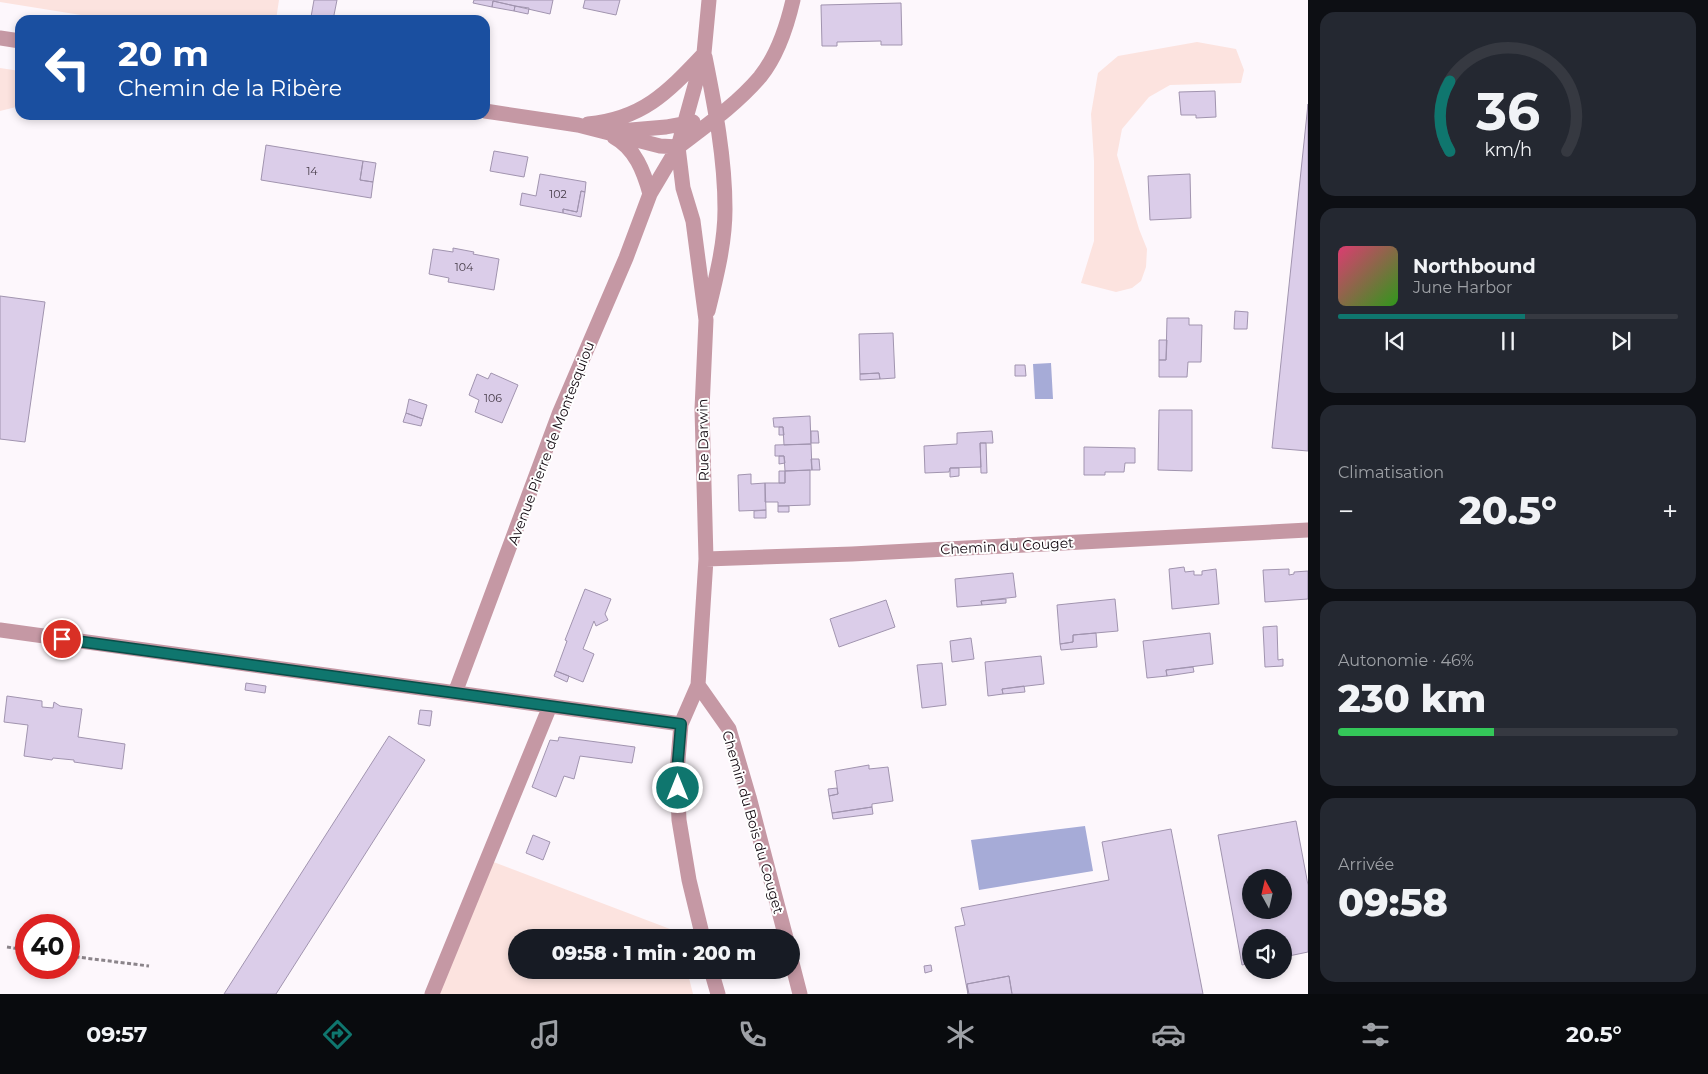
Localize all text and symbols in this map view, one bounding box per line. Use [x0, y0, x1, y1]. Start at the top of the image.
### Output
text: 20 m [118, 32, 209, 75]
icon: left [35, 35, 100, 100]
text: Chemin de la Ribère [118, 75, 342, 102]
text: 36 [1475, 80, 1540, 143]
text: km/h [1484, 139, 1532, 160]
house number: 14 [306, 164, 318, 178]
house number: 102 [549, 187, 567, 201]
text: Northbound [1413, 255, 1536, 278]
house number: 104 [455, 260, 474, 274]
text: June Harbor [1413, 278, 1512, 297]
icon: previous [1381, 327, 1409, 355]
icon: pause [1494, 327, 1522, 355]
icon: next [1607, 327, 1635, 355]
street label: Avenue Pierre de Montesquiou [504, 339, 598, 547]
house number: 106 [484, 391, 502, 405]
street label: Rue Darwin [693, 398, 713, 482]
text: Climatisation [1338, 463, 1444, 482]
text: 20.5° [1459, 487, 1557, 534]
text: − [1338, 494, 1354, 528]
text: + [1662, 494, 1678, 528]
street label: Chemin du Couget [940, 533, 1075, 558]
pin [41, 618, 83, 660]
icon: arrive [48, 625, 76, 653]
text: Autonomie · 46% [1338, 651, 1474, 670]
text: 230 km [1338, 675, 1486, 722]
street label: Chemin du Bois du Couget [718, 728, 788, 916]
position arrow [651, 761, 703, 813]
text: Arrivée [1338, 855, 1394, 874]
north arrow [1242, 869, 1292, 919]
map controls [1242, 869, 1292, 979]
text: 09:58 [1338, 879, 1448, 926]
speed limit sign: 40 [15, 914, 80, 979]
button: sound [1242, 929, 1292, 979]
text: 09:58 · 1 min · 200 m [552, 942, 756, 965]
icon: directions [320, 1017, 355, 1052]
icon: music [528, 1017, 563, 1052]
icon: phone [735, 1017, 770, 1052]
icon: climate [943, 1017, 978, 1052]
icon: car [1151, 1017, 1186, 1052]
icon: filters [1358, 1017, 1393, 1052]
text: 09:57 [86, 1021, 148, 1048]
text: 20.5° [1566, 1021, 1622, 1048]

